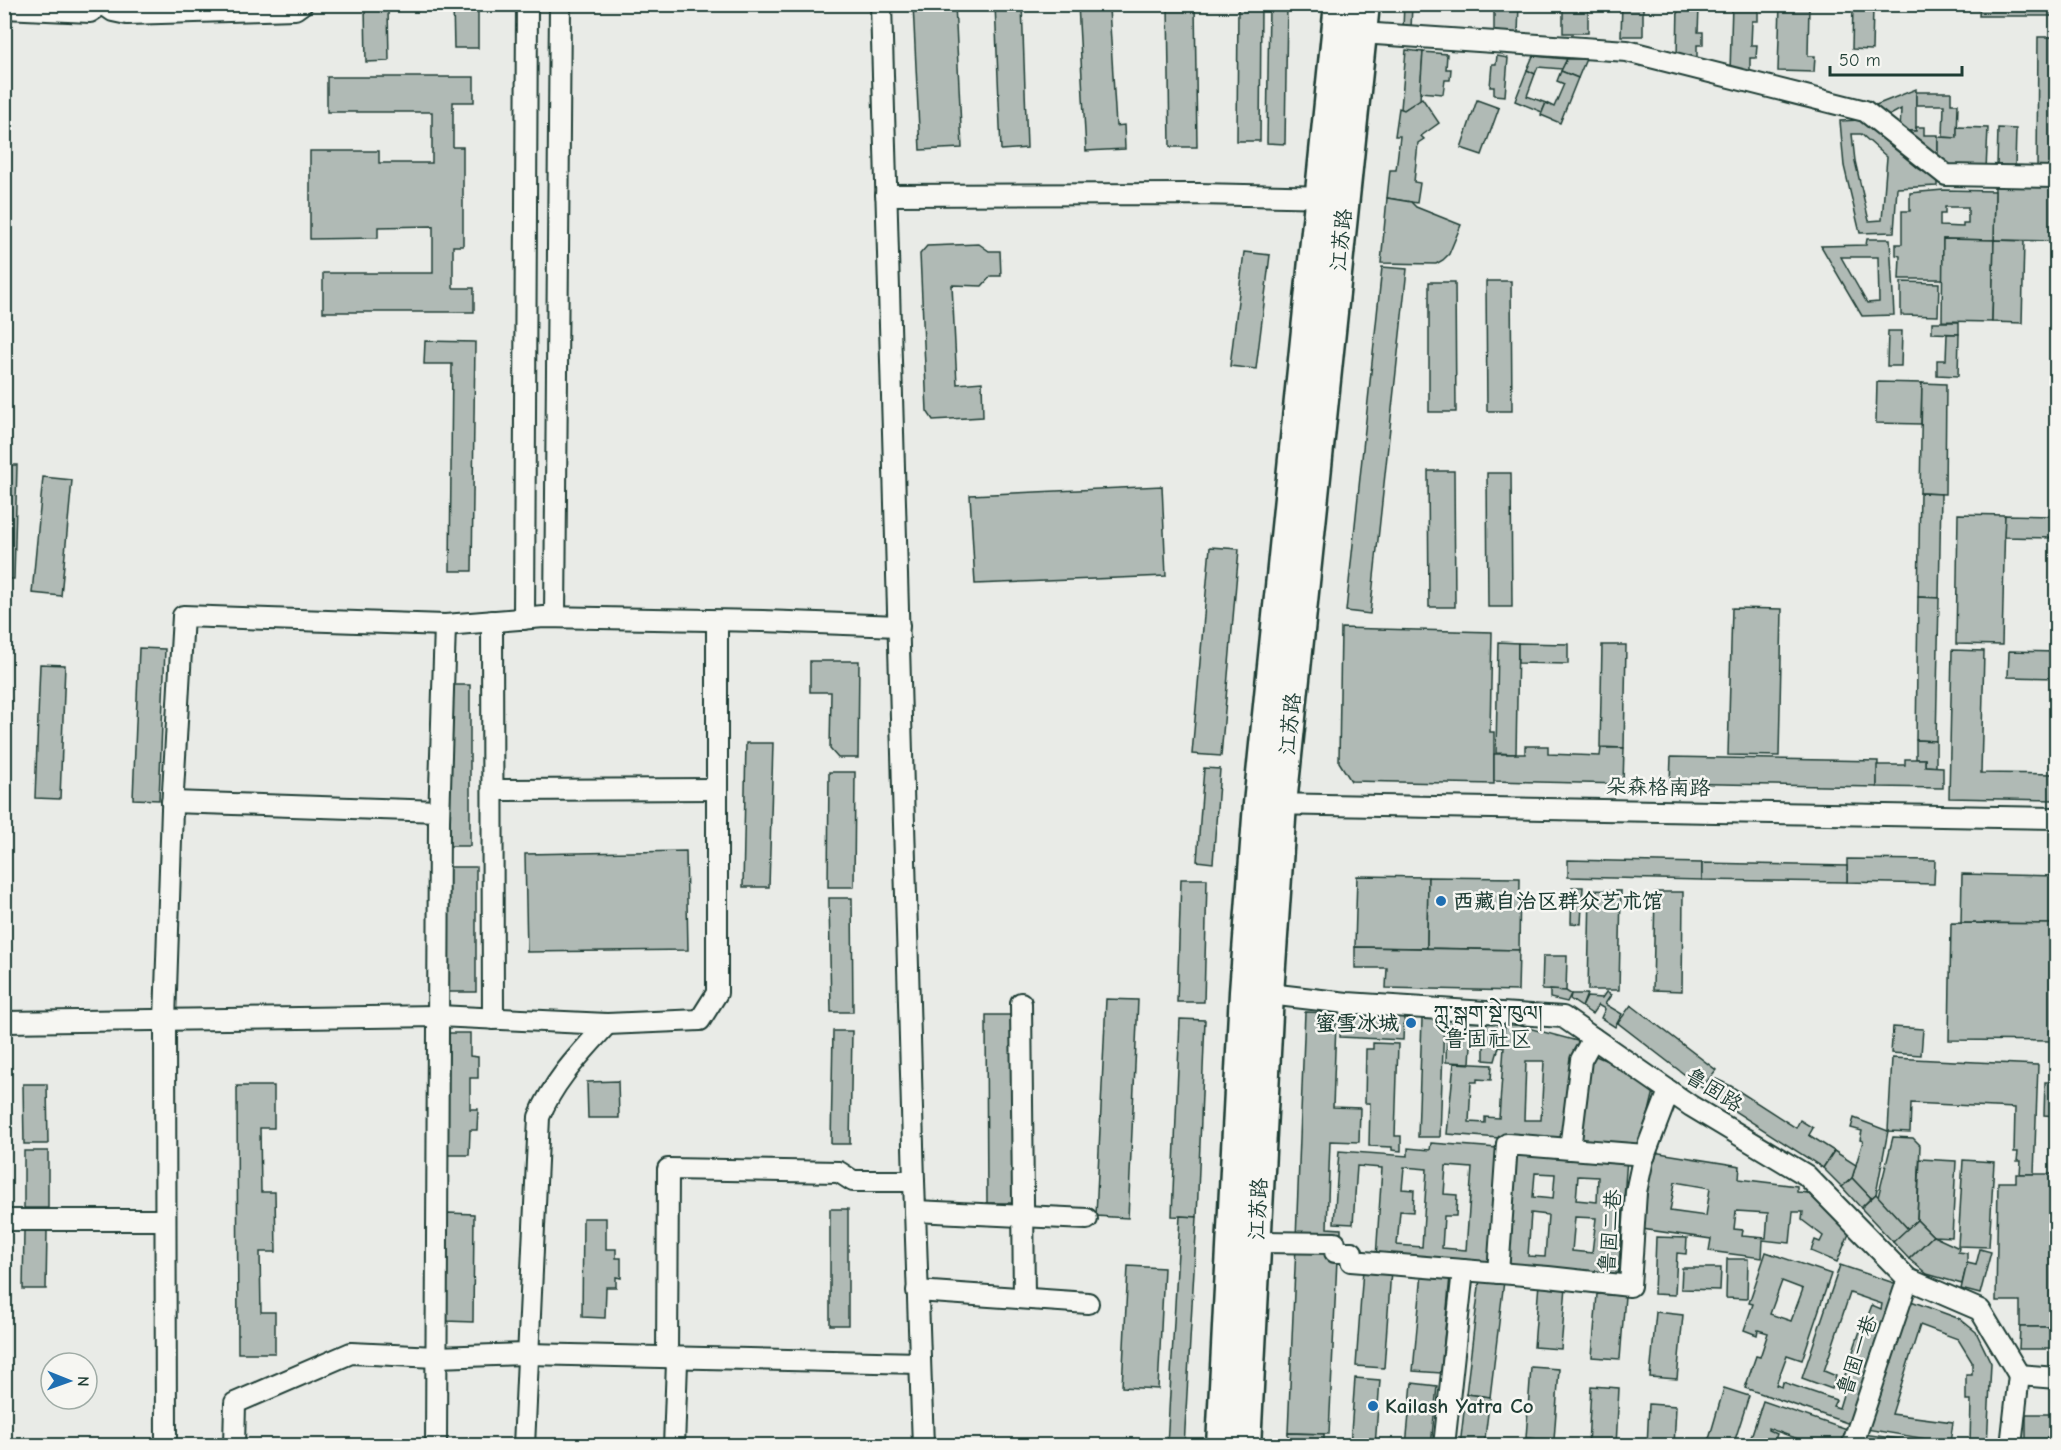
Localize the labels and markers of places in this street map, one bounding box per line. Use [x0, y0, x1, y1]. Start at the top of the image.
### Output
place label: 西藏自治区群众艺术馆 [1453, 889, 1663, 913]
marker: 西藏自治区群众艺术馆 [1434, 894, 1448, 908]
place label: 蜜雪冰城 [1315, 1011, 1399, 1035]
marker: 蜜雪冰城 [1404, 1016, 1418, 1030]
place label: Kailash Yatra Co [1385, 1394, 1534, 1418]
marker: Kailash Yatra Co [1366, 1399, 1380, 1413]

